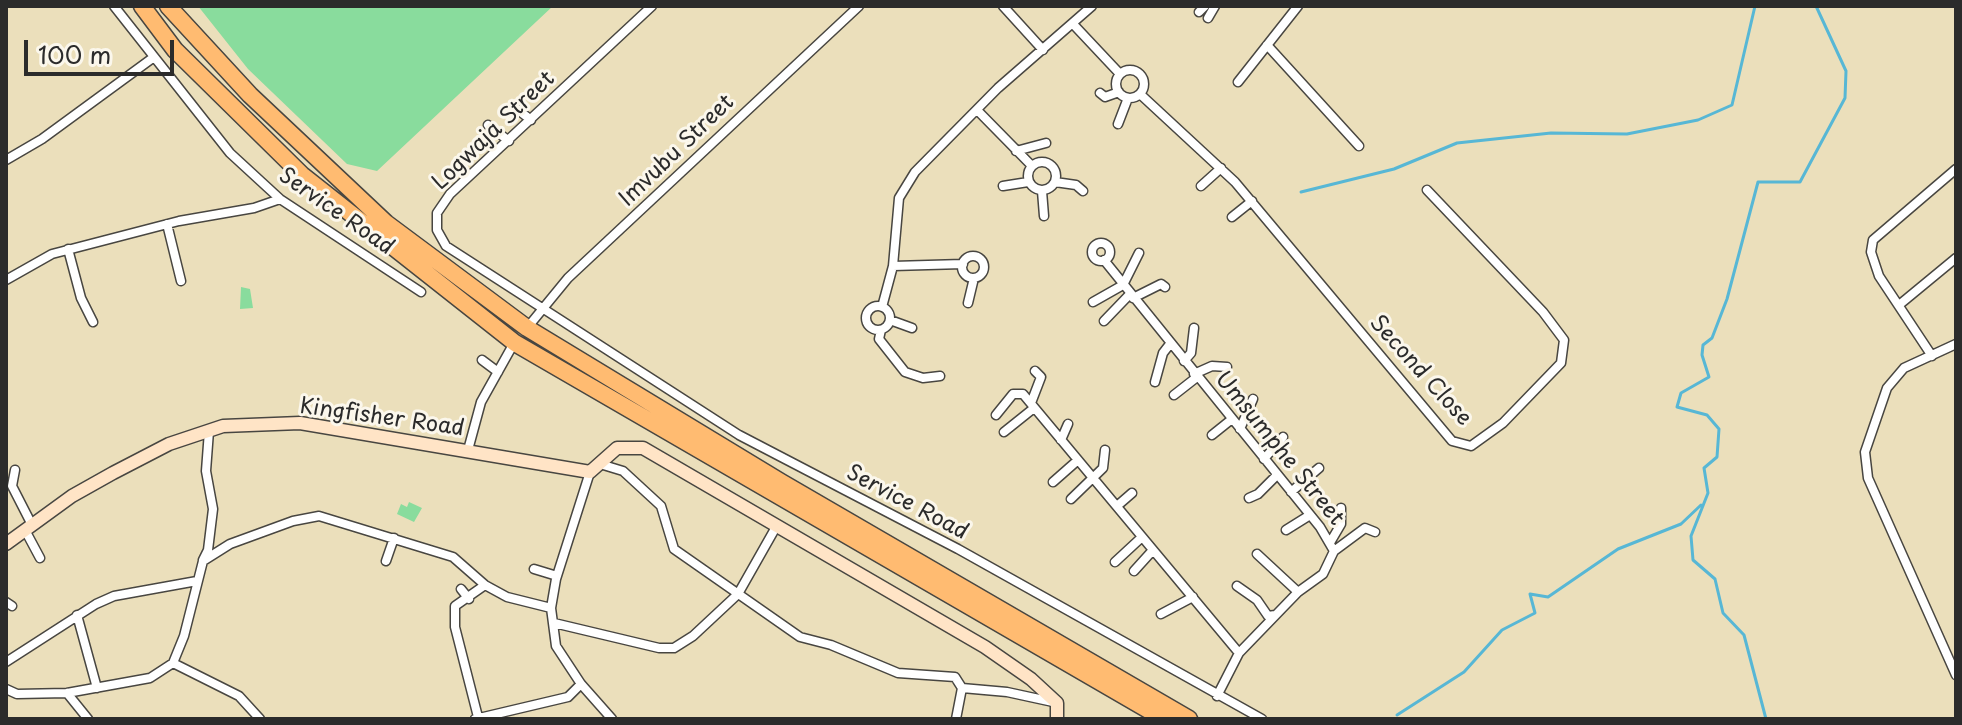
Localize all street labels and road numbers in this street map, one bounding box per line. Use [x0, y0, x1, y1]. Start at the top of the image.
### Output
street label: Logwaja Street [427, 66, 561, 196]
street label: Imvubu Street [614, 90, 740, 212]
street label: Service Road [273, 163, 399, 261]
street label: Second Close [1363, 310, 1477, 432]
street label: Umsumphe Street [1209, 367, 1349, 531]
street label: Kingfisher Road [298, 393, 466, 443]
street label: Service Road [842, 460, 972, 546]

